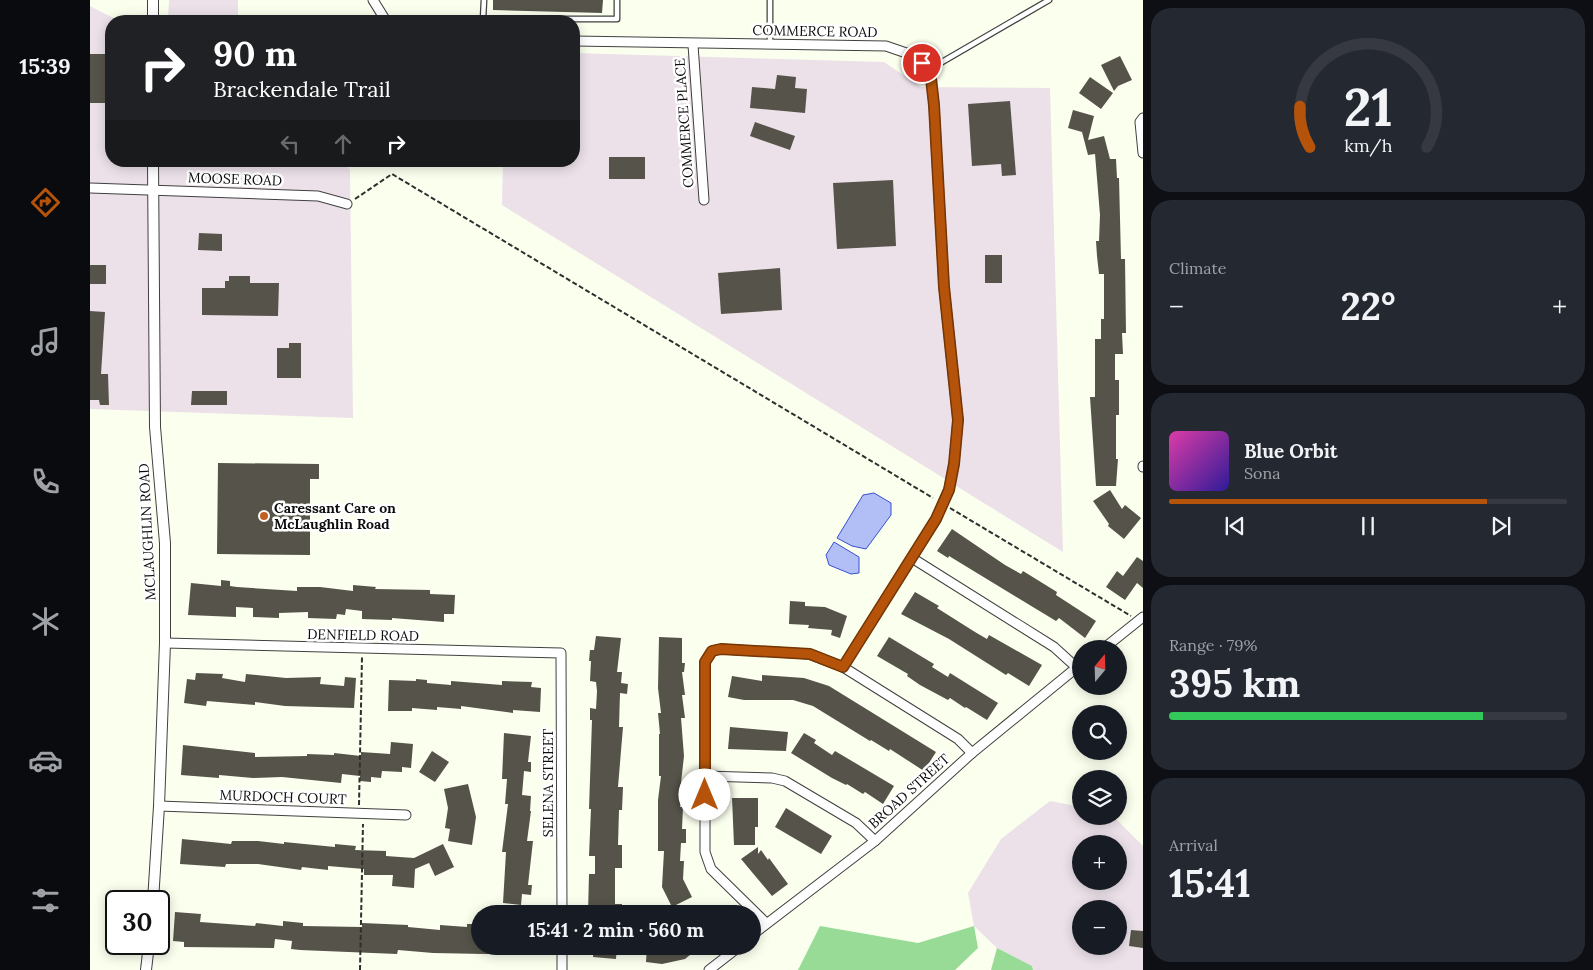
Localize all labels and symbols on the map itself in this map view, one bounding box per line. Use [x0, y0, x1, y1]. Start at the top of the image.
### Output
street label: COMMERCE ROAD [752, 21, 878, 41]
pin [901, 42, 943, 84]
street label: COMMERCE PLACE [670, 57, 698, 189]
street label: MOOSE ROAD [188, 168, 282, 190]
street label: MCLAUGHLIN ROAD [134, 463, 160, 601]
place label: Caressant Care on McLaughlin Road [274, 499, 396, 533]
marker: Caressant Care on McLaughlin Road [258, 510, 270, 522]
street label: DENFIELD ROAD [307, 625, 419, 645]
north arrow [1072, 640, 1128, 695]
street label: SELENA STREET [539, 729, 557, 837]
street label: BROAD STREET [865, 750, 953, 832]
position arrow [678, 768, 730, 820]
street label: MURDOCH COURT [219, 786, 347, 808]
speed limit sign: 30 [105, 890, 170, 955]

